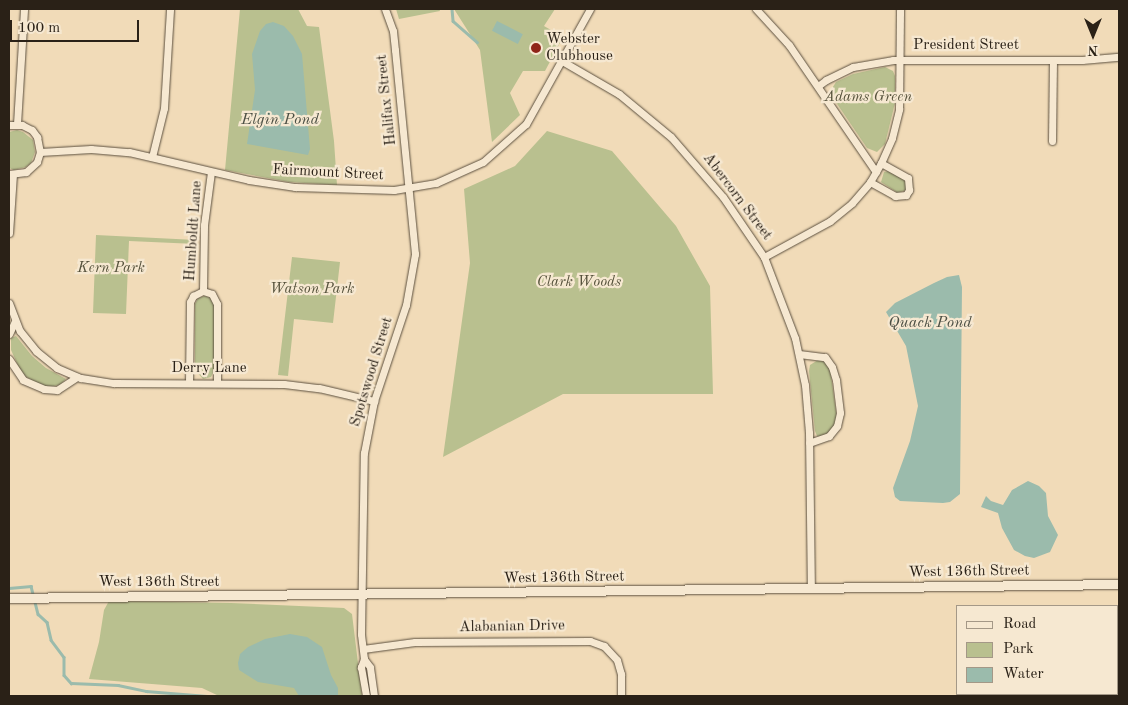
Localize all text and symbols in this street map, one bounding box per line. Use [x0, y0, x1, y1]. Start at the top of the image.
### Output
scale bar [12, 10, 141, 42]
north arrow [1068, 10, 1118, 60]
text: 100 m [18, 21, 60, 36]
place label: Webster Clubhouse [546, 30, 613, 65]
street label: President Street [913, 37, 1019, 55]
marker: Webster Clubhouse [530, 42, 542, 54]
text: N [1088, 43, 1098, 57]
street label: Halifax Street [373, 54, 401, 146]
park label: Adams Green [824, 89, 912, 107]
water label: Elgin Pond [241, 110, 319, 130]
street label: Abercorn Street [698, 150, 776, 244]
street label: Fairmount Street [272, 161, 384, 185]
street label: Humboldt Lane [182, 180, 206, 282]
park label: Kern Park [77, 260, 145, 278]
park label: Clark Woods [537, 274, 621, 292]
park label: Watson Park [270, 281, 354, 299]
water label: Quack Pond [888, 313, 972, 333]
street label: Spotswood Street [347, 315, 397, 429]
street label: Derry Lane [171, 360, 247, 378]
street label: West 136th Street [908, 562, 1030, 582]
street label: West 136th Street [503, 568, 625, 588]
street label: West 136th Street [99, 574, 219, 592]
legend [956, 605, 1118, 695]
street label: Alabanian Drive [459, 617, 565, 637]
text: Road [1003, 617, 1036, 632]
text: Park [1003, 642, 1034, 657]
text: Water [1003, 667, 1044, 682]

